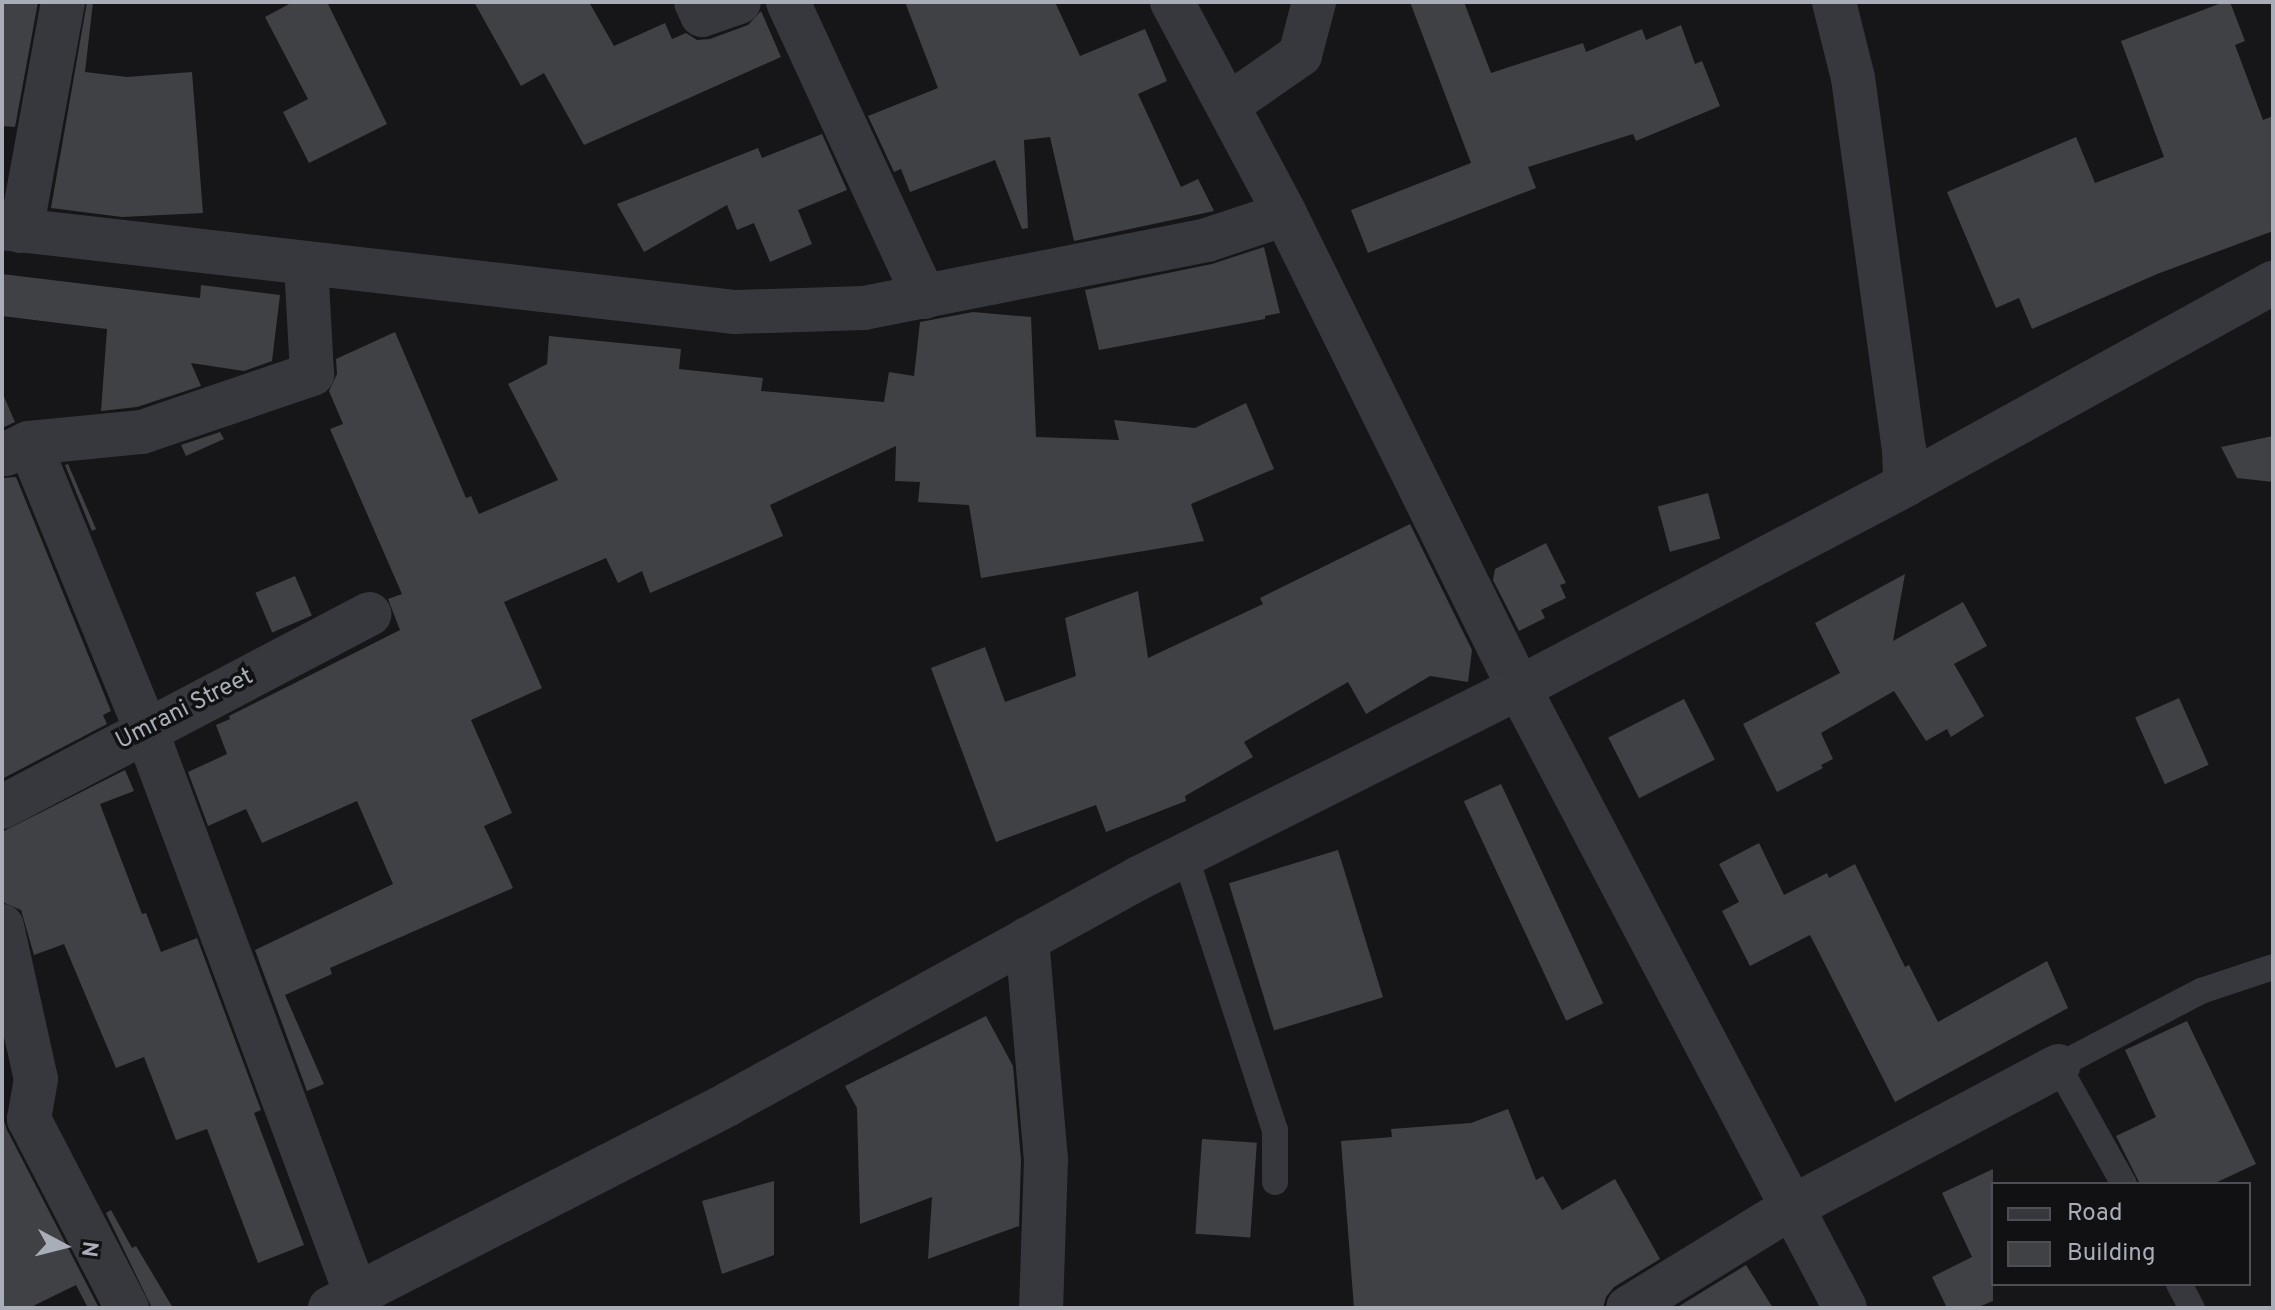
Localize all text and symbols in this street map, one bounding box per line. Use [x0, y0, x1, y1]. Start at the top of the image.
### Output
street label: Umrani Street [112, 663, 258, 757]
legend [1991, 1182, 2251, 1286]
text: Road [2067, 1199, 2123, 1229]
north arrow [24, 1206, 104, 1286]
text: N [74, 1239, 103, 1258]
text: Building [2067, 1239, 2156, 1269]

